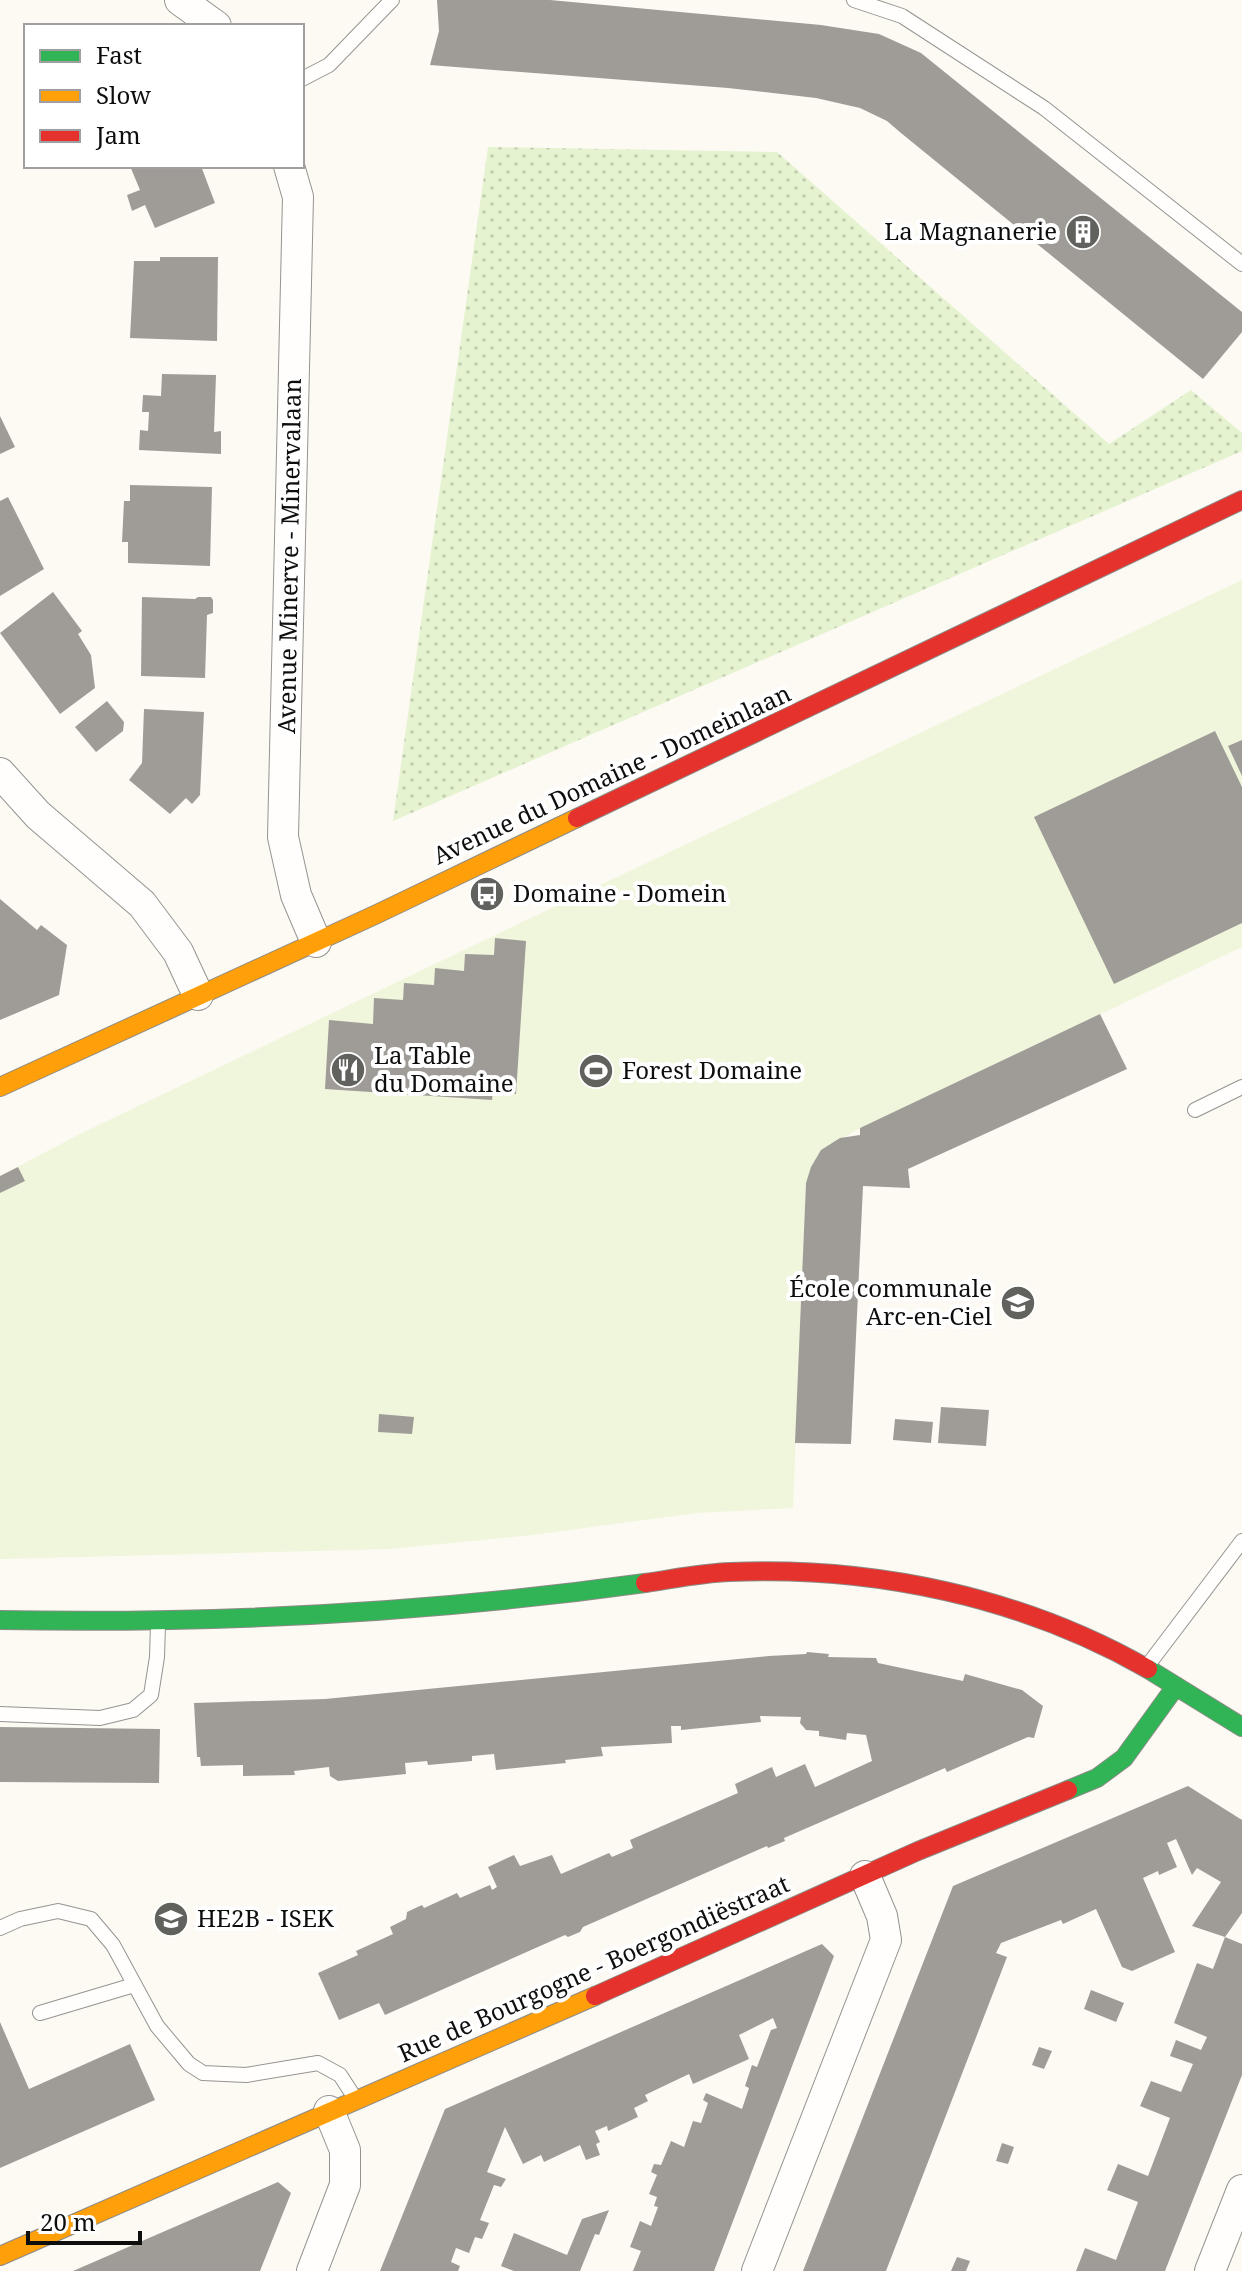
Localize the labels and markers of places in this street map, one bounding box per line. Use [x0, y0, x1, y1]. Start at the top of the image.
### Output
building icon: La Magnanerie [1064, 213, 1102, 251]
place label: La Magnanerie [884, 214, 1057, 247]
bus stop icon: Domaine - Domein [468, 875, 506, 913]
place label: Domaine - Domein [513, 876, 726, 909]
place label: La Table du Domaine [374, 1038, 514, 1099]
restaurant icon: La Table du Domaine [329, 1051, 367, 1089]
sports icon: Forest Domaine [577, 1052, 615, 1090]
place label: Forest Domaine [622, 1053, 802, 1086]
place label: École communale Arc-en-Ciel [789, 1271, 993, 1332]
school or university icon: École communale Arc-en-Ciel [999, 1284, 1037, 1322]
school or university icon: HE2B - ISEK [152, 1900, 190, 1938]
place label: HE2B - ISEK [197, 1901, 335, 1934]

